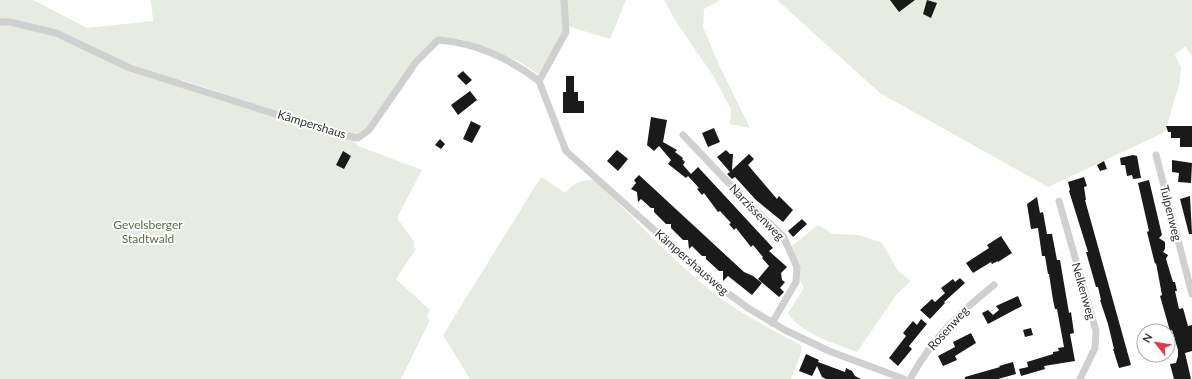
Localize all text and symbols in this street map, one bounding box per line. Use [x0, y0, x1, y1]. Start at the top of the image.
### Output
street label: Kämpershaus [276, 106, 348, 142]
street label: Narzissenweg [726, 181, 788, 243]
street label: Tulpenweg [1157, 184, 1185, 242]
park label: Gevelsberger Stadtwald [113, 217, 183, 246]
street label: Kämpershausweg [652, 226, 732, 298]
street label: Nelkenweg [1069, 261, 1099, 321]
street label: Rosenweg [924, 303, 972, 353]
north arrow [1136, 323, 1176, 363]
text: N [1139, 331, 1155, 345]

